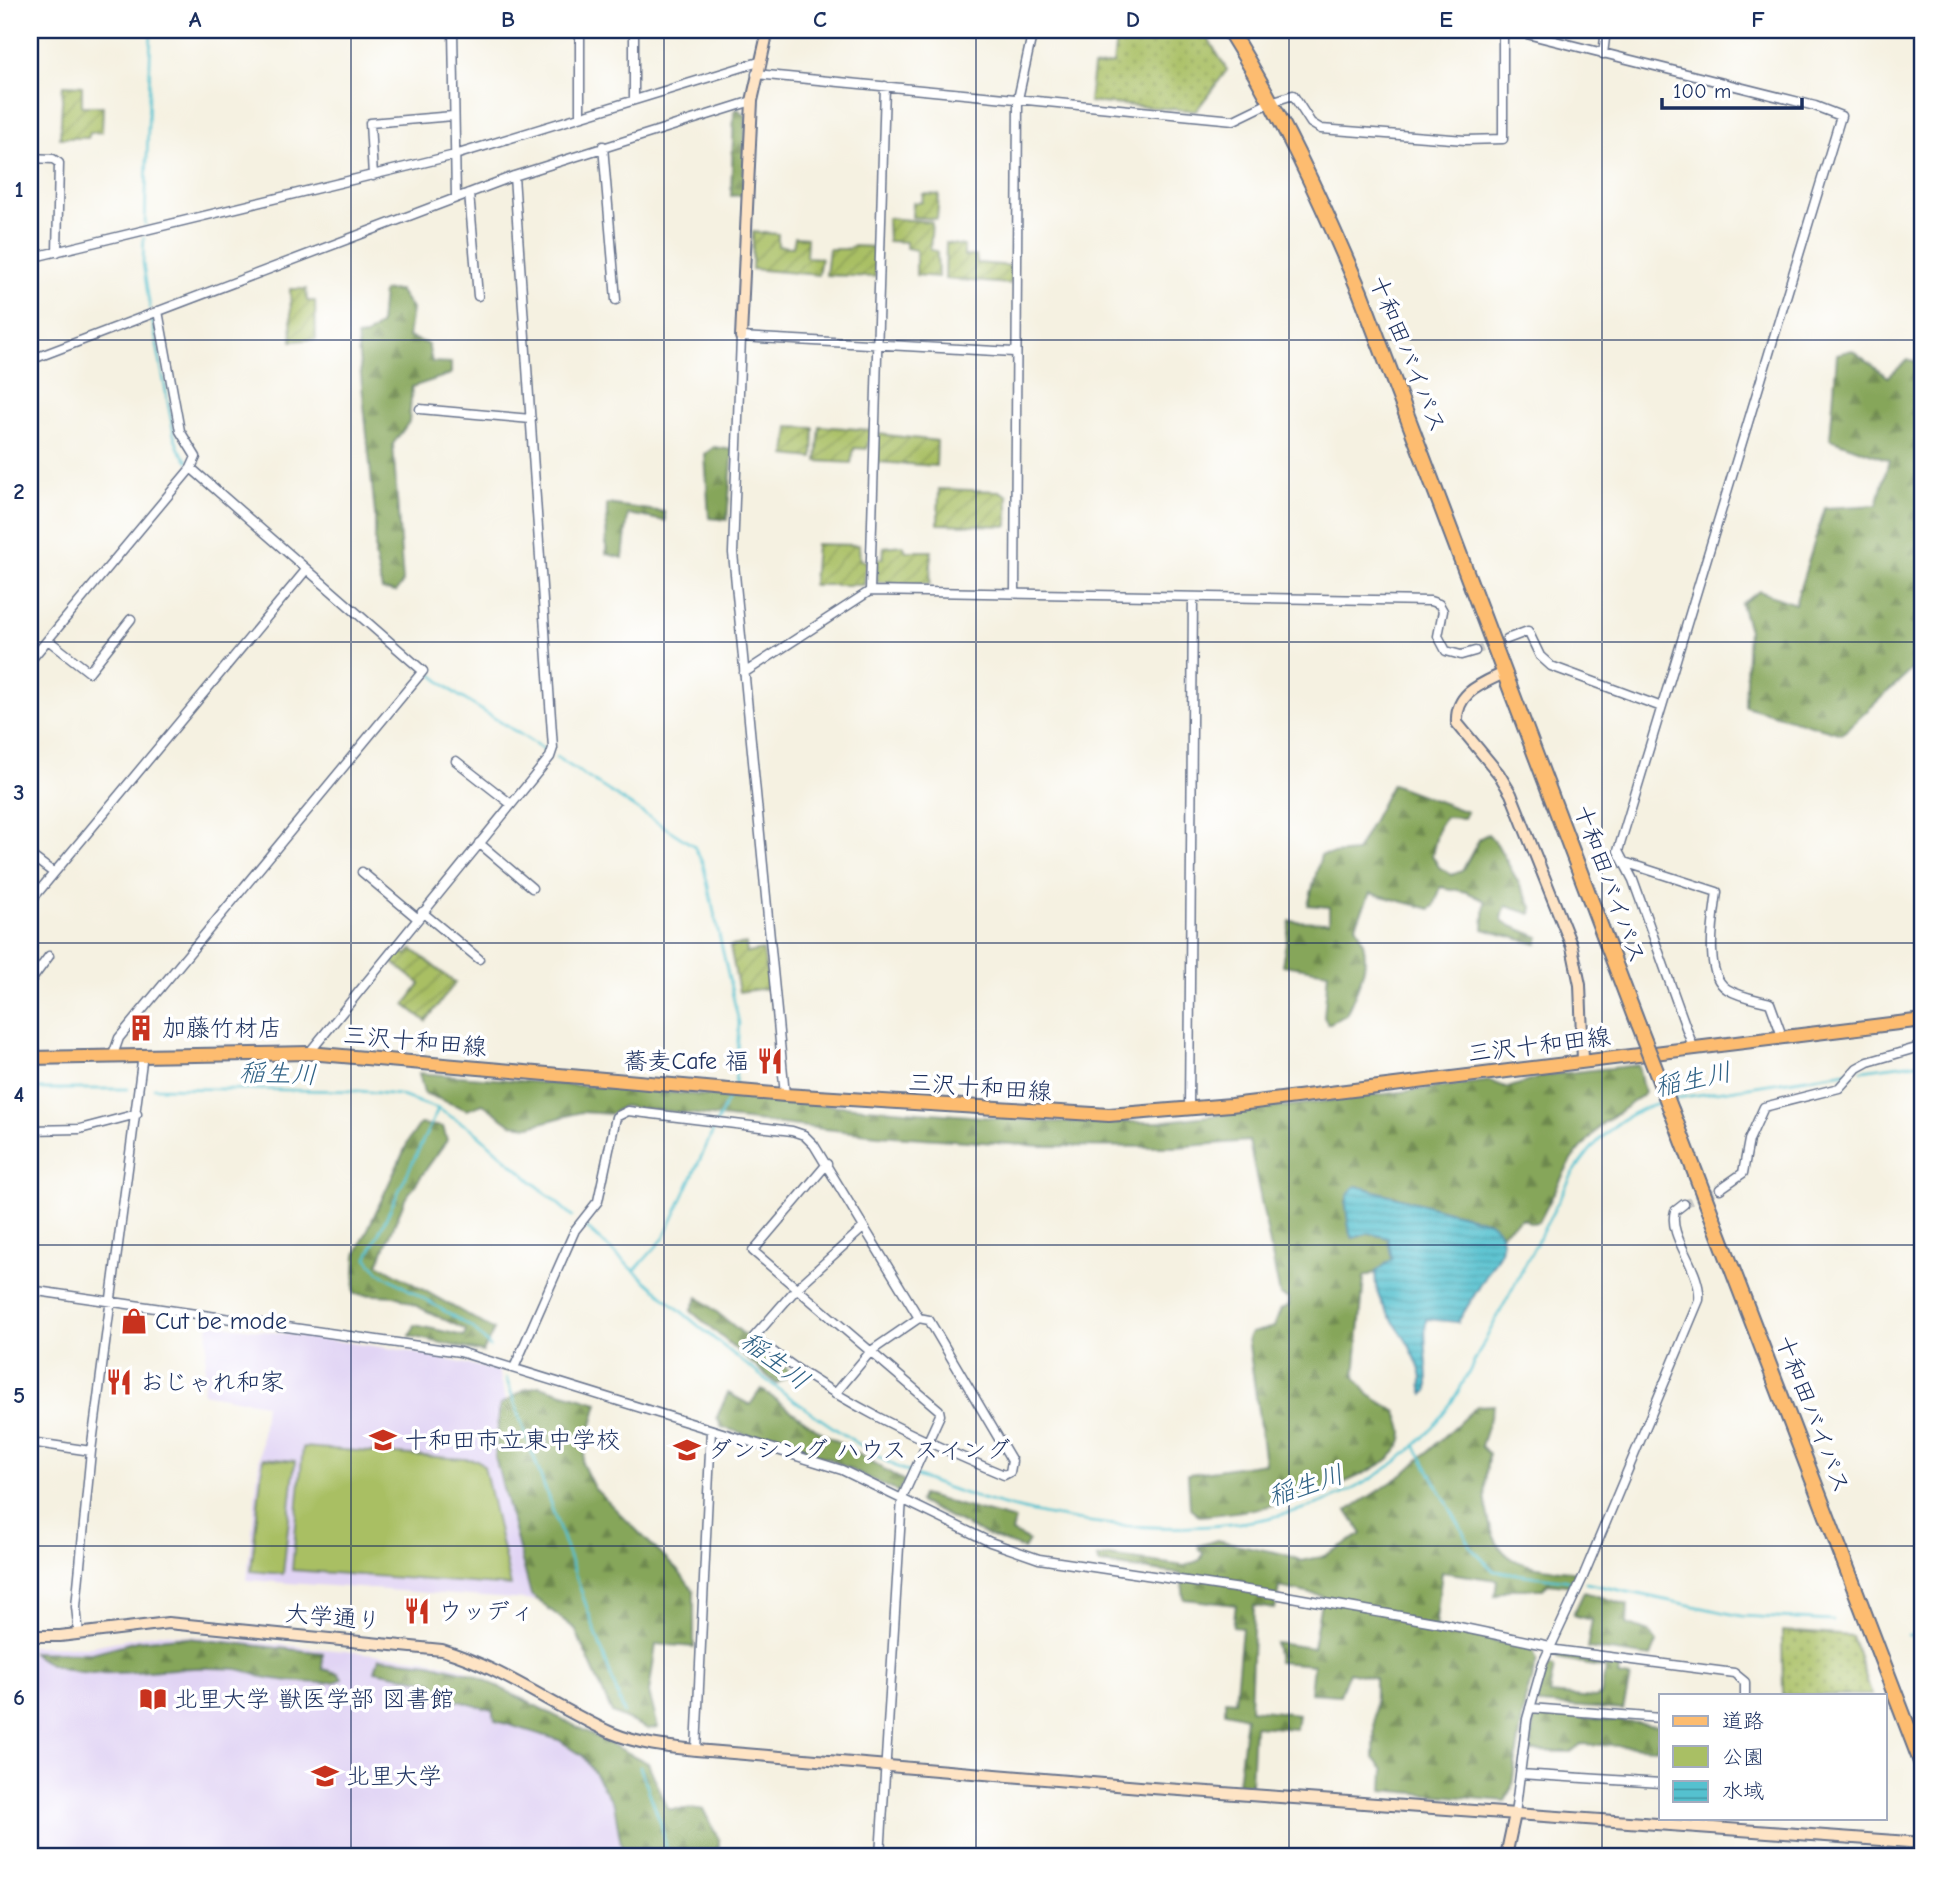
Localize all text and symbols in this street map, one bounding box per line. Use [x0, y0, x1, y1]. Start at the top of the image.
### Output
text: A [189, 6, 202, 33]
text: B [501, 6, 515, 33]
text: C [813, 6, 827, 33]
text: D [1126, 6, 1140, 33]
text: E [1439, 6, 1453, 33]
text: F [1751, 6, 1765, 33]
scale bar [1662, 66, 1802, 110]
text: 100 m [1673, 79, 1731, 103]
text: 1 [14, 176, 24, 203]
street label: 十和田バイパス [1364, 271, 1452, 437]
text: 2 [13, 478, 25, 505]
text: 3 [13, 779, 25, 806]
street label: 十和田バイパス [1568, 800, 1652, 968]
building icon: 加藤竹材店 [126, 1013, 156, 1043]
place label: 加藤竹材店 [162, 1014, 282, 1042]
street label: 三沢十和田線 [342, 1021, 488, 1061]
street label: 三沢十和田線 [1466, 1022, 1612, 1068]
restaurant icon: 蕎麦Cafe 福 [755, 1046, 785, 1076]
place label: 蕎麦Cafe 福 [624, 1047, 749, 1075]
water label: 稲生川 [1652, 1057, 1734, 1103]
water label: 稲生川 [238, 1058, 318, 1090]
street label: 三沢十和田線 [907, 1068, 1053, 1106]
text: 4 [14, 1081, 25, 1108]
shop icon: Cut be mode [119, 1306, 149, 1336]
place label: Cut be mode [155, 1307, 287, 1335]
water label: 稲生川 [735, 1326, 815, 1396]
street label: 十和田バイパス [1770, 1331, 1856, 1497]
restaurant icon: おじゃれ和家 [104, 1367, 134, 1397]
place label: おじゃれ和家 [140, 1368, 284, 1396]
text: 5 [13, 1382, 25, 1409]
school or university icon: 十和田市立東中学校 [368, 1425, 398, 1455]
place label: 十和田市立東中学校 [404, 1426, 620, 1454]
school or university icon: ダンシング ハウス スイング [672, 1435, 702, 1465]
place label: ダンシング ハウス スイング [708, 1436, 1011, 1464]
water label: 稲生川 [1264, 1460, 1348, 1512]
restaurant icon: ウッディ [402, 1596, 432, 1626]
place label: ウッディ [438, 1597, 534, 1625]
street label: 大学通り [284, 1599, 382, 1635]
text: 6 [13, 1684, 25, 1711]
library icon: 北里大学 獣医学部 図書館 [138, 1684, 168, 1714]
place label: 北里大学 獣医学部 図書館 [174, 1685, 454, 1713]
legend [1659, 1694, 1886, 1820]
text: 道路 [1722, 1709, 1764, 1733]
text: 公園 [1722, 1745, 1764, 1769]
school or university icon: 北里大学 [310, 1761, 340, 1791]
place label: 北里大学 [346, 1762, 442, 1790]
text: 水域 [1722, 1779, 1764, 1803]

